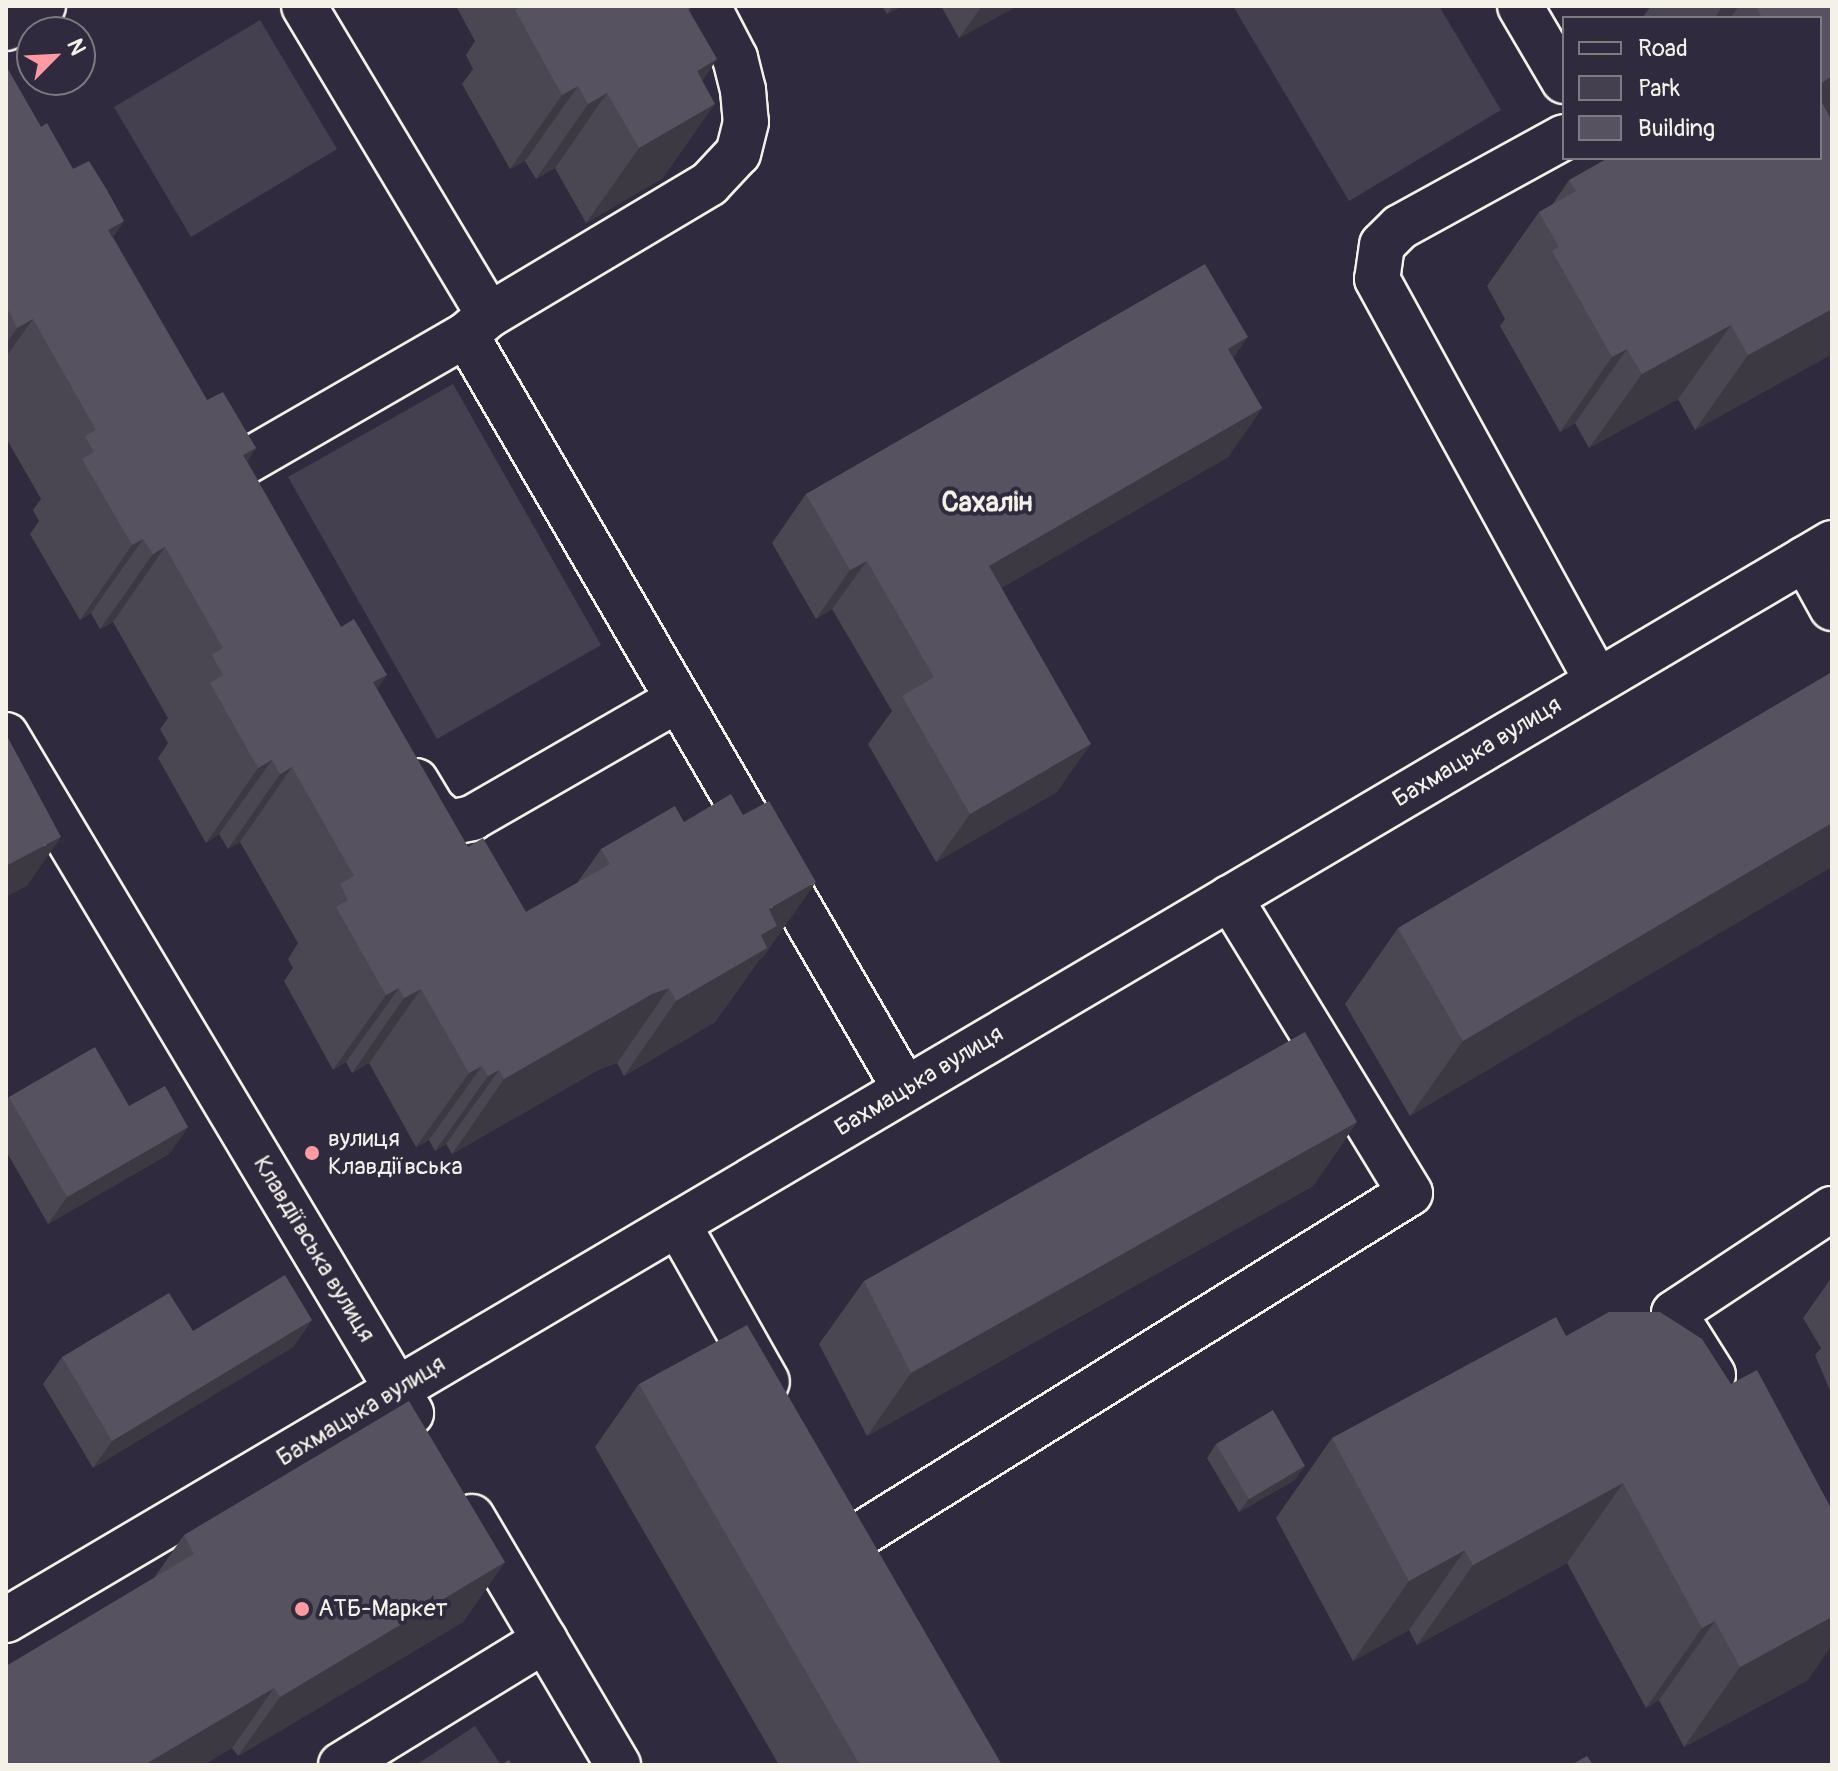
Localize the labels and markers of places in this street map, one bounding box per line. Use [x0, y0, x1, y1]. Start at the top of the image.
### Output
place label: вулиця Клавдіївська [328, 1125, 463, 1181]
marker: вулиця Клавдіївська [303, 1144, 321, 1162]
place label: АТБ-Маркет [318, 1595, 448, 1623]
marker: АТБ-Маркет [293, 1600, 311, 1618]

